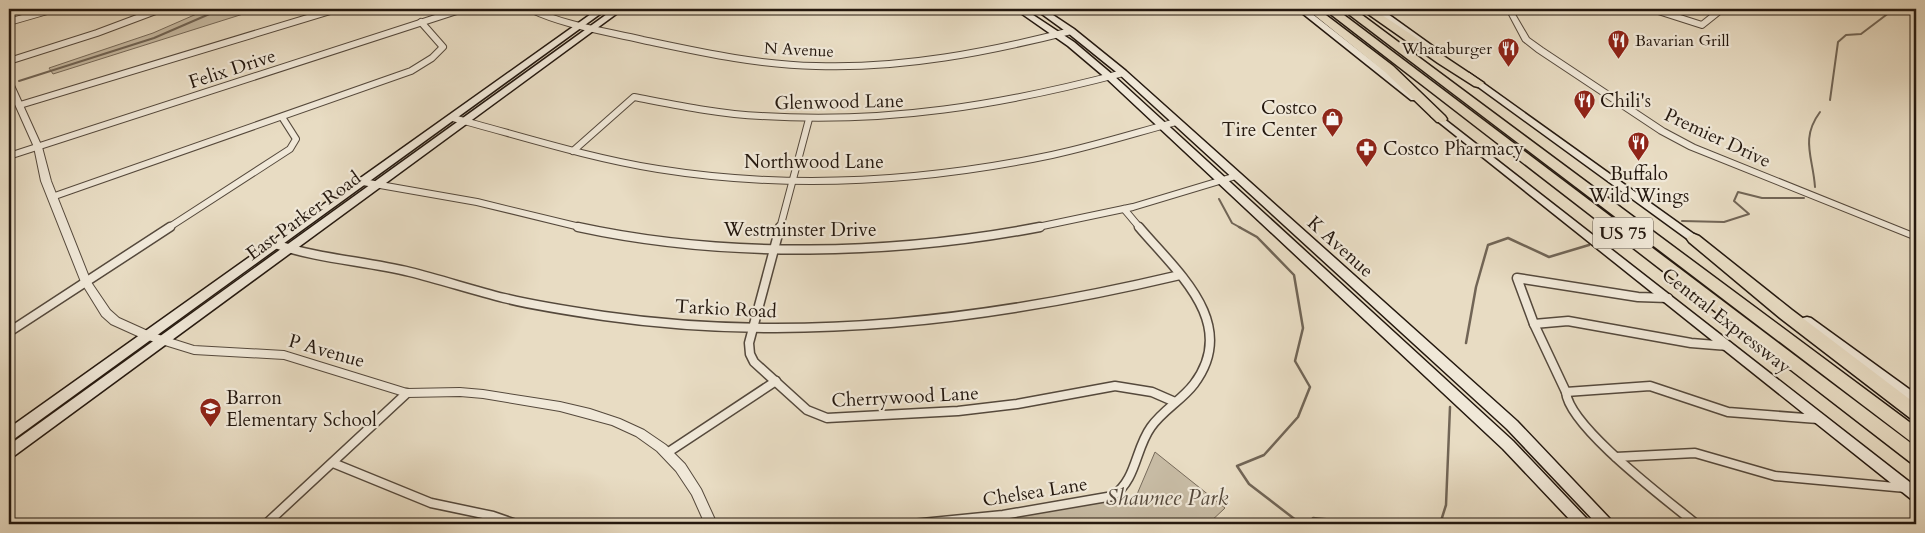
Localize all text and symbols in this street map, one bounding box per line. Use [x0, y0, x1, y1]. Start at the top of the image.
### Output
restaurant icon: Bavarian Grill [1607, 28, 1631, 59]
place label: Bavarian Grill [1635, 30, 1730, 52]
restaurant icon: Whataburger [1496, 36, 1520, 67]
street label: N Avenue [764, 37, 834, 63]
place label: Whataburger [1400, 38, 1492, 60]
street label: Felix Drive [185, 43, 279, 95]
street label: Glenwood Lane [774, 88, 904, 116]
restaurant icon: Chili's [1572, 88, 1596, 119]
place label: Chili's [1600, 88, 1651, 114]
place label: Costco Tire Center [1222, 95, 1317, 143]
street label: Premier Drive [1660, 102, 1775, 174]
shop icon: Costco Tire Center [1321, 106, 1345, 137]
restaurant icon: Buffalo Wild Wings [1627, 130, 1651, 161]
pharmacy icon: Costco Pharmacy [1355, 136, 1379, 167]
place label: Costco Pharmacy [1383, 136, 1524, 162]
street label: Northwood Lane [744, 149, 884, 175]
place label: Buffalo Wild Wings [1588, 161, 1689, 209]
street label: East Parker Road [241, 165, 366, 266]
street label: K Avenue [1302, 210, 1379, 283]
street label: Westminster Drive [722, 217, 877, 243]
road number: US 75 [1593, 218, 1653, 248]
street label: Central Expressway [1656, 262, 1797, 380]
street label: Tarkio Road [674, 293, 777, 325]
street label: P Avenue [286, 328, 368, 374]
street label: Cherrywood Lane [831, 380, 979, 414]
place label: Barron Elementary School [226, 385, 377, 433]
school or university icon: Barron Elementary School [198, 396, 222, 427]
street label: Chelsea Lane [981, 471, 1089, 513]
park label: Shawnee Park [1106, 483, 1228, 513]

